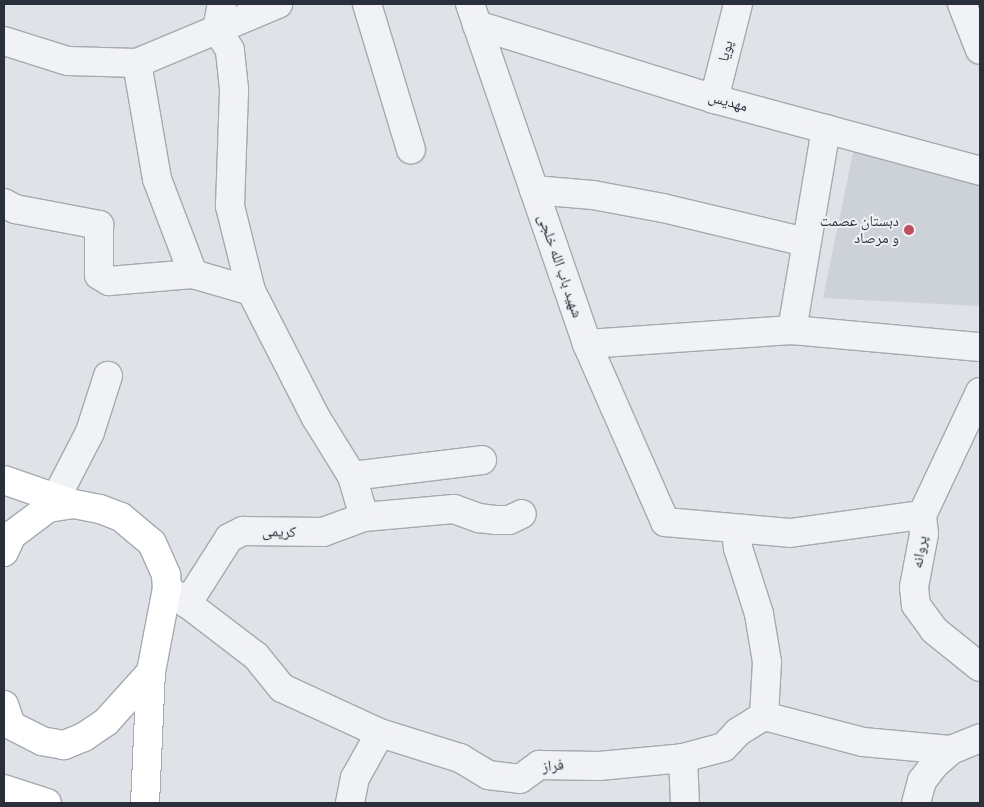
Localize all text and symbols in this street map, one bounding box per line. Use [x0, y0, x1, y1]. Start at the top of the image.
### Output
street label: پویا [715, 39, 737, 63]
street label: مهدیس [706, 88, 750, 116]
street label: شهید باب الله خلجی [534, 212, 586, 320]
place label: دبستان عصمت و مرصاد [820, 212, 899, 247]
marker: دبستان عصمت و مرصاد [903, 224, 915, 236]
street label: کریمی [262, 522, 296, 542]
street label: پروانه [909, 534, 931, 570]
street label: فراز [541, 756, 565, 776]

